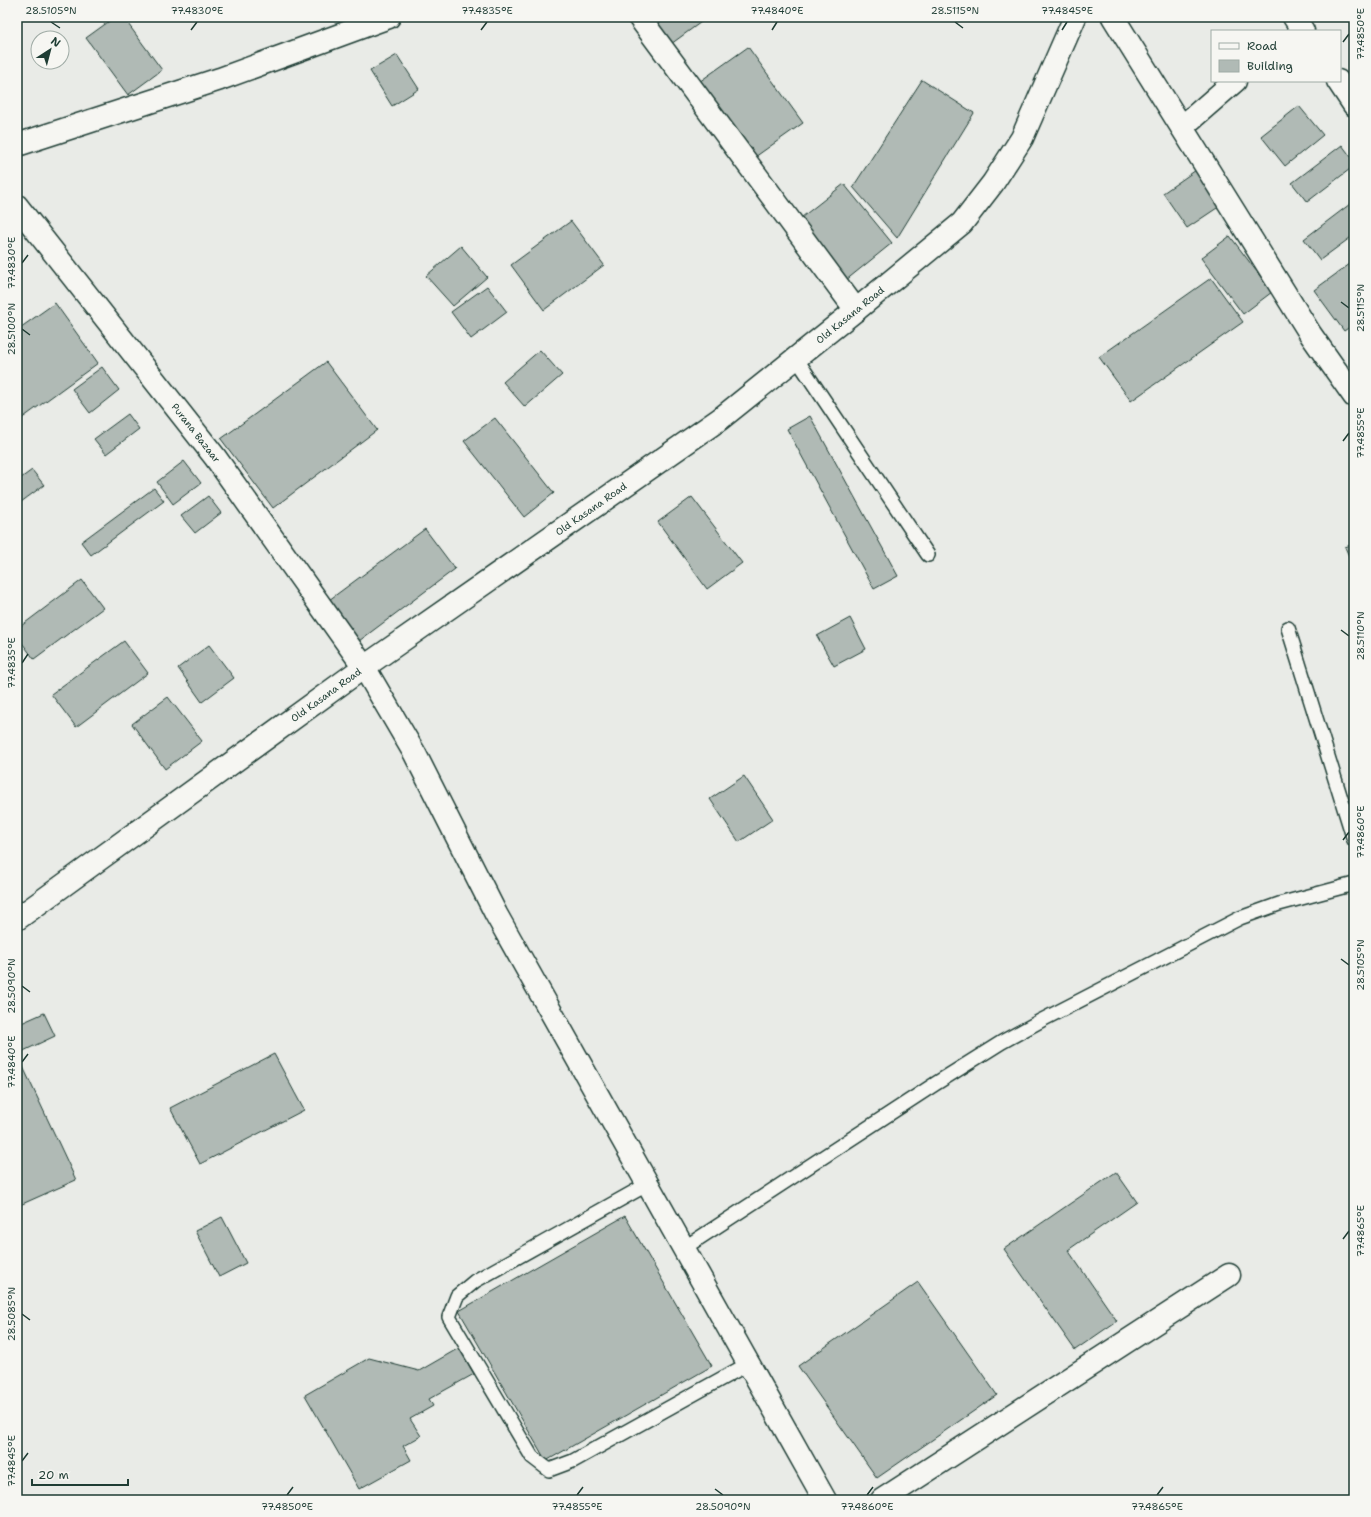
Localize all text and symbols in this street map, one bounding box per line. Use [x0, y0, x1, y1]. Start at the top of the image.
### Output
text: 28.5105°N [25, 4, 77, 17]
text: 77.4830°E [171, 4, 223, 17]
text: 77.4835°E [461, 4, 513, 17]
text: 77.4840°E [751, 4, 803, 17]
text: 28.5115°N [931, 4, 979, 17]
text: 77.4845°E [1041, 4, 1093, 17]
text: 77.4850°E [1354, 8, 1367, 60]
north arrow [30, 30, 70, 70]
legend [1211, 30, 1341, 82]
text: N [48, 34, 64, 51]
text: Road [1247, 38, 1278, 54]
text: Building [1247, 58, 1293, 74]
text: 77.4830°E [5, 237, 18, 289]
street label: Old Kasana Road [813, 283, 887, 347]
text: 28.5115°N [1354, 284, 1367, 332]
text: 28.5100°N [5, 303, 18, 355]
street label: Purana Bazaar [169, 401, 223, 466]
text: 77.4855°E [1354, 407, 1367, 459]
street label: Old Kasana Road [553, 479, 630, 538]
text: 28.5110°N [1354, 611, 1367, 661]
text: 77.4835°E [5, 637, 18, 689]
street label: Old Kasana Road [288, 665, 364, 725]
text: 77.4860°E [1354, 806, 1367, 858]
text: 28.5105°N [1354, 939, 1367, 991]
text: 28.5090°N [5, 958, 18, 1014]
text: 77.4840°E [5, 1036, 18, 1088]
text: 77.4865°E [1354, 1205, 1367, 1257]
text: 28.5085°N [5, 1287, 18, 1341]
text: 77.4845°E [5, 1435, 18, 1487]
scale bar [32, 1461, 128, 1487]
text: 20 m [38, 1467, 69, 1483]
text: 77.4850°E [261, 1500, 313, 1513]
text: 77.4855°E [551, 1500, 603, 1513]
text: 28.5090°N [695, 1500, 751, 1513]
text: 77.4860°E [841, 1500, 893, 1513]
text: 77.4865°E [1131, 1500, 1183, 1513]

